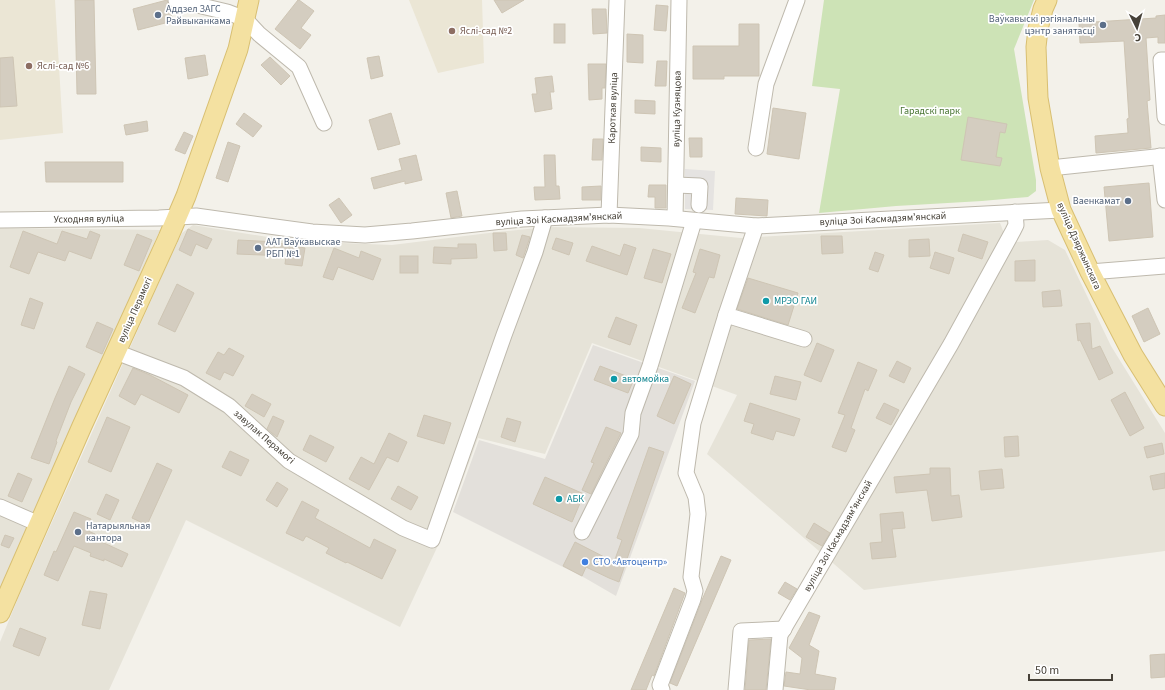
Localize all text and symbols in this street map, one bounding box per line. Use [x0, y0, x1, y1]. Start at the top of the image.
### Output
place label: Аддзел ЗАГС Райвыканкама [166, 2, 231, 28]
north arrow [1117, 8, 1157, 48]
marker: Аддзел ЗАГС Райвыканкама [153, 10, 163, 20]
place label: Ваўкавыскі рэгіянальны цэнтр занятасці [989, 12, 1095, 38]
marker: Ваўкавыскі рэгіянальны цэнтр занятасці [1098, 20, 1108, 30]
place label: Яслі-сад №2 [460, 24, 512, 38]
marker: Яслі-сад №2 [447, 26, 457, 36]
text: С [1133, 30, 1142, 45]
place label: Яслі-сад №6 [37, 59, 89, 73]
marker: Яслі-сад №6 [24, 61, 34, 71]
street label: вуліца Кузняцова [669, 71, 685, 147]
street label: Кароткая вуліца [605, 72, 621, 144]
park label: Гарадскі парк [900, 104, 960, 118]
place label: Ваенкамат [1073, 194, 1120, 208]
marker: Ваенкамат [1123, 196, 1133, 206]
street label: вуліца Дзяржынскага [1053, 200, 1105, 292]
street label: вуліца Зоі Касмадзямʼянскай [495, 209, 623, 229]
street label: вуліца Зоі Касмадзямʼянскай [819, 209, 947, 229]
street label: Усходняя вуліца [54, 211, 124, 227]
place label: ААТ Ваўкавыскае РБП №1 [266, 235, 340, 261]
marker: ААТ Ваўкавыскае РБП №1 [253, 243, 263, 253]
street label: вуліца Перамогі [114, 275, 156, 345]
place label: МРЭО ГАИ [774, 294, 817, 308]
marker: МРЭО ГАИ [761, 296, 771, 306]
place label: автомойка [622, 372, 669, 386]
marker: автомойка [609, 374, 619, 384]
street label: завулак Перамогі [230, 407, 298, 467]
street label: вуліца Зоі Касмадзямʼянскай [800, 478, 876, 594]
place label: АБК [567, 492, 584, 506]
marker: АБК [554, 494, 564, 504]
place label: Натарыяльная кантора [86, 519, 150, 545]
marker: Натарыяльная кантора [73, 527, 83, 537]
place label: СТО «Автоцентр» [593, 555, 667, 569]
marker: СТО «Автоцентр» [580, 557, 590, 567]
scale bar [1029, 656, 1112, 682]
text: 50 m [1035, 662, 1059, 679]

